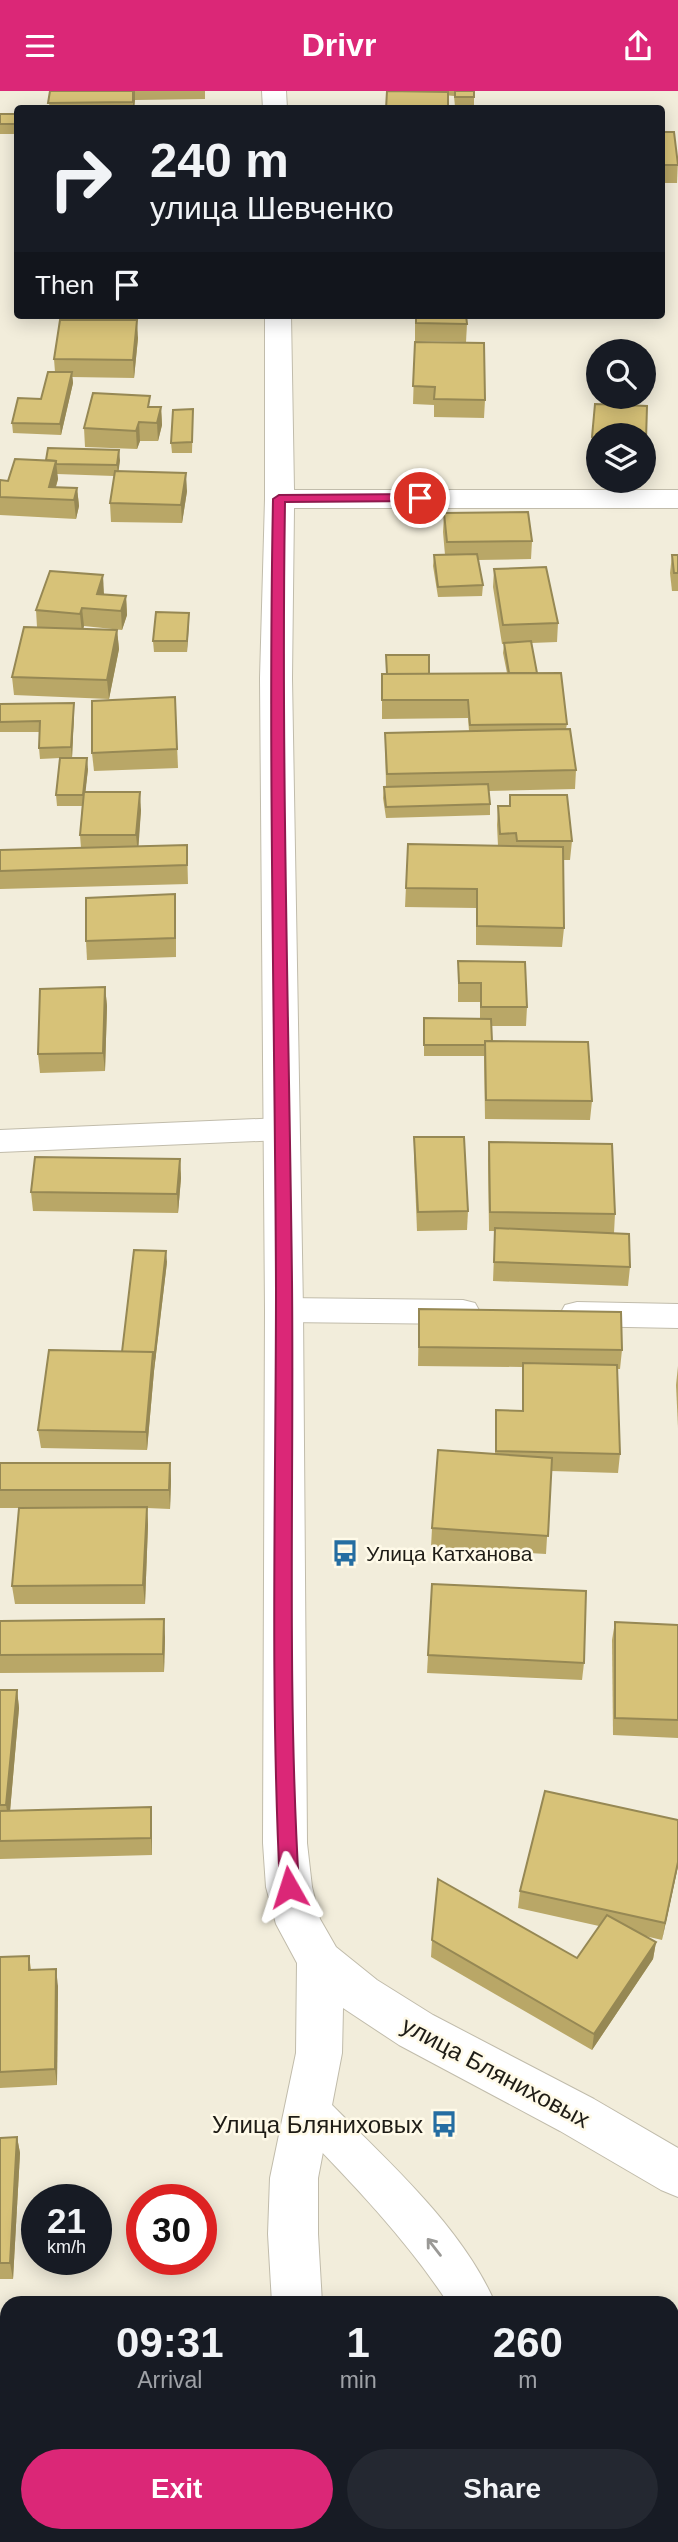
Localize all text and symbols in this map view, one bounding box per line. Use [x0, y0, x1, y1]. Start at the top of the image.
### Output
icon: menu [21, 27, 59, 65]
text: Drivr [302, 27, 376, 63]
icon: share [619, 27, 657, 65]
icon: right [35, 133, 126, 224]
text: 240 m [150, 133, 289, 187]
text: улица Шевченко [150, 190, 394, 226]
icon: arrive [108, 266, 146, 304]
text: Then [35, 270, 94, 300]
map controls [586, 339, 656, 493]
button: search [586, 339, 656, 409]
button: layers [586, 423, 656, 493]
pin [390, 468, 450, 528]
icon: arrive [401, 479, 439, 517]
bus stop icon: Улица Катханова [330, 1538, 360, 1568]
place label: Улица Катханова [366, 1542, 533, 1565]
position arrow [252, 1850, 326, 1924]
street label: улица Бляниховых [397, 2011, 595, 2133]
bus stop icon: Улица Бляниховых [429, 2109, 459, 2139]
place label: Улица Бляниховых [212, 2111, 423, 2138]
speed limit sign: 30 [126, 2184, 217, 2275]
text: 21 [47, 2201, 86, 2240]
text: km/h [47, 2237, 86, 2257]
one-way arrow [427, 2238, 442, 2256]
text: 09:31 [116, 2319, 224, 2366]
text: 1 [346, 2319, 370, 2366]
text: 260 [493, 2319, 563, 2366]
text: Arrival [137, 2367, 202, 2393]
text: min [340, 2367, 377, 2393]
text: m [518, 2367, 537, 2393]
button: Exit [21, 2449, 333, 2529]
button: Share [347, 2449, 658, 2529]

